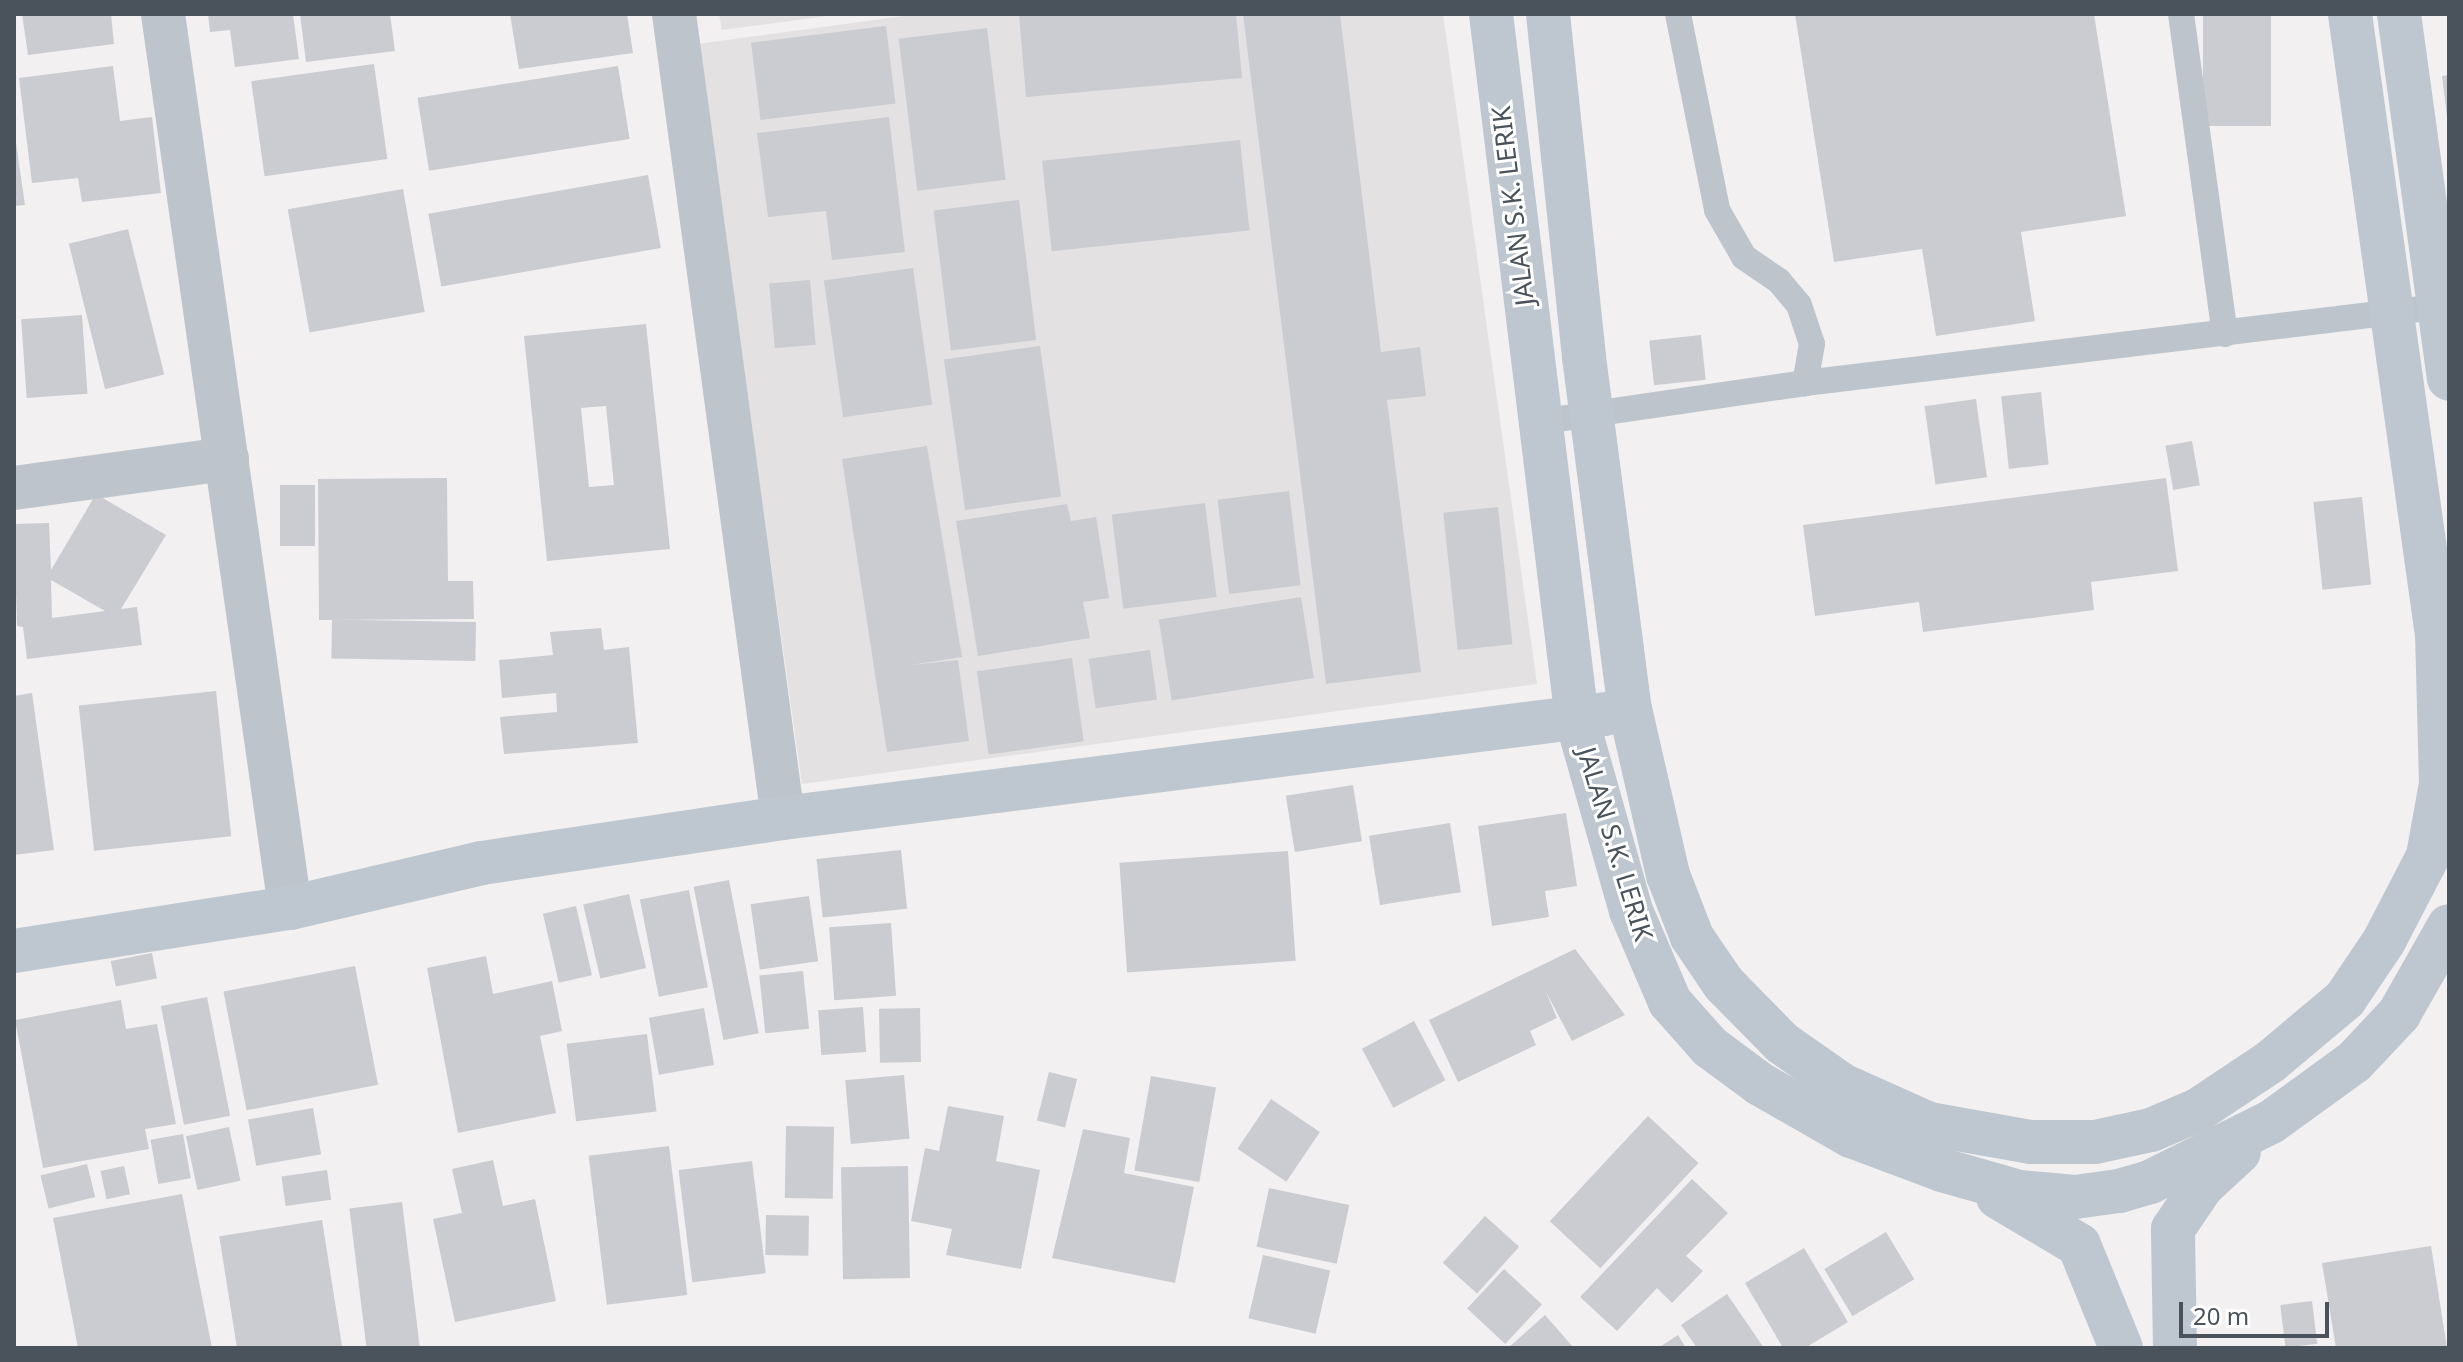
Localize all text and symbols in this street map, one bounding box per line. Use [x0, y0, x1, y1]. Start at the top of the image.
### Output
street label: JALAN S.K. LERIK [1485, 104, 1541, 308]
street label: JALAN S.K. LERIK [1571, 743, 1659, 945]
scale bar [2183, 1286, 2333, 1336]
text: 20 m [2193, 1299, 2249, 1332]

